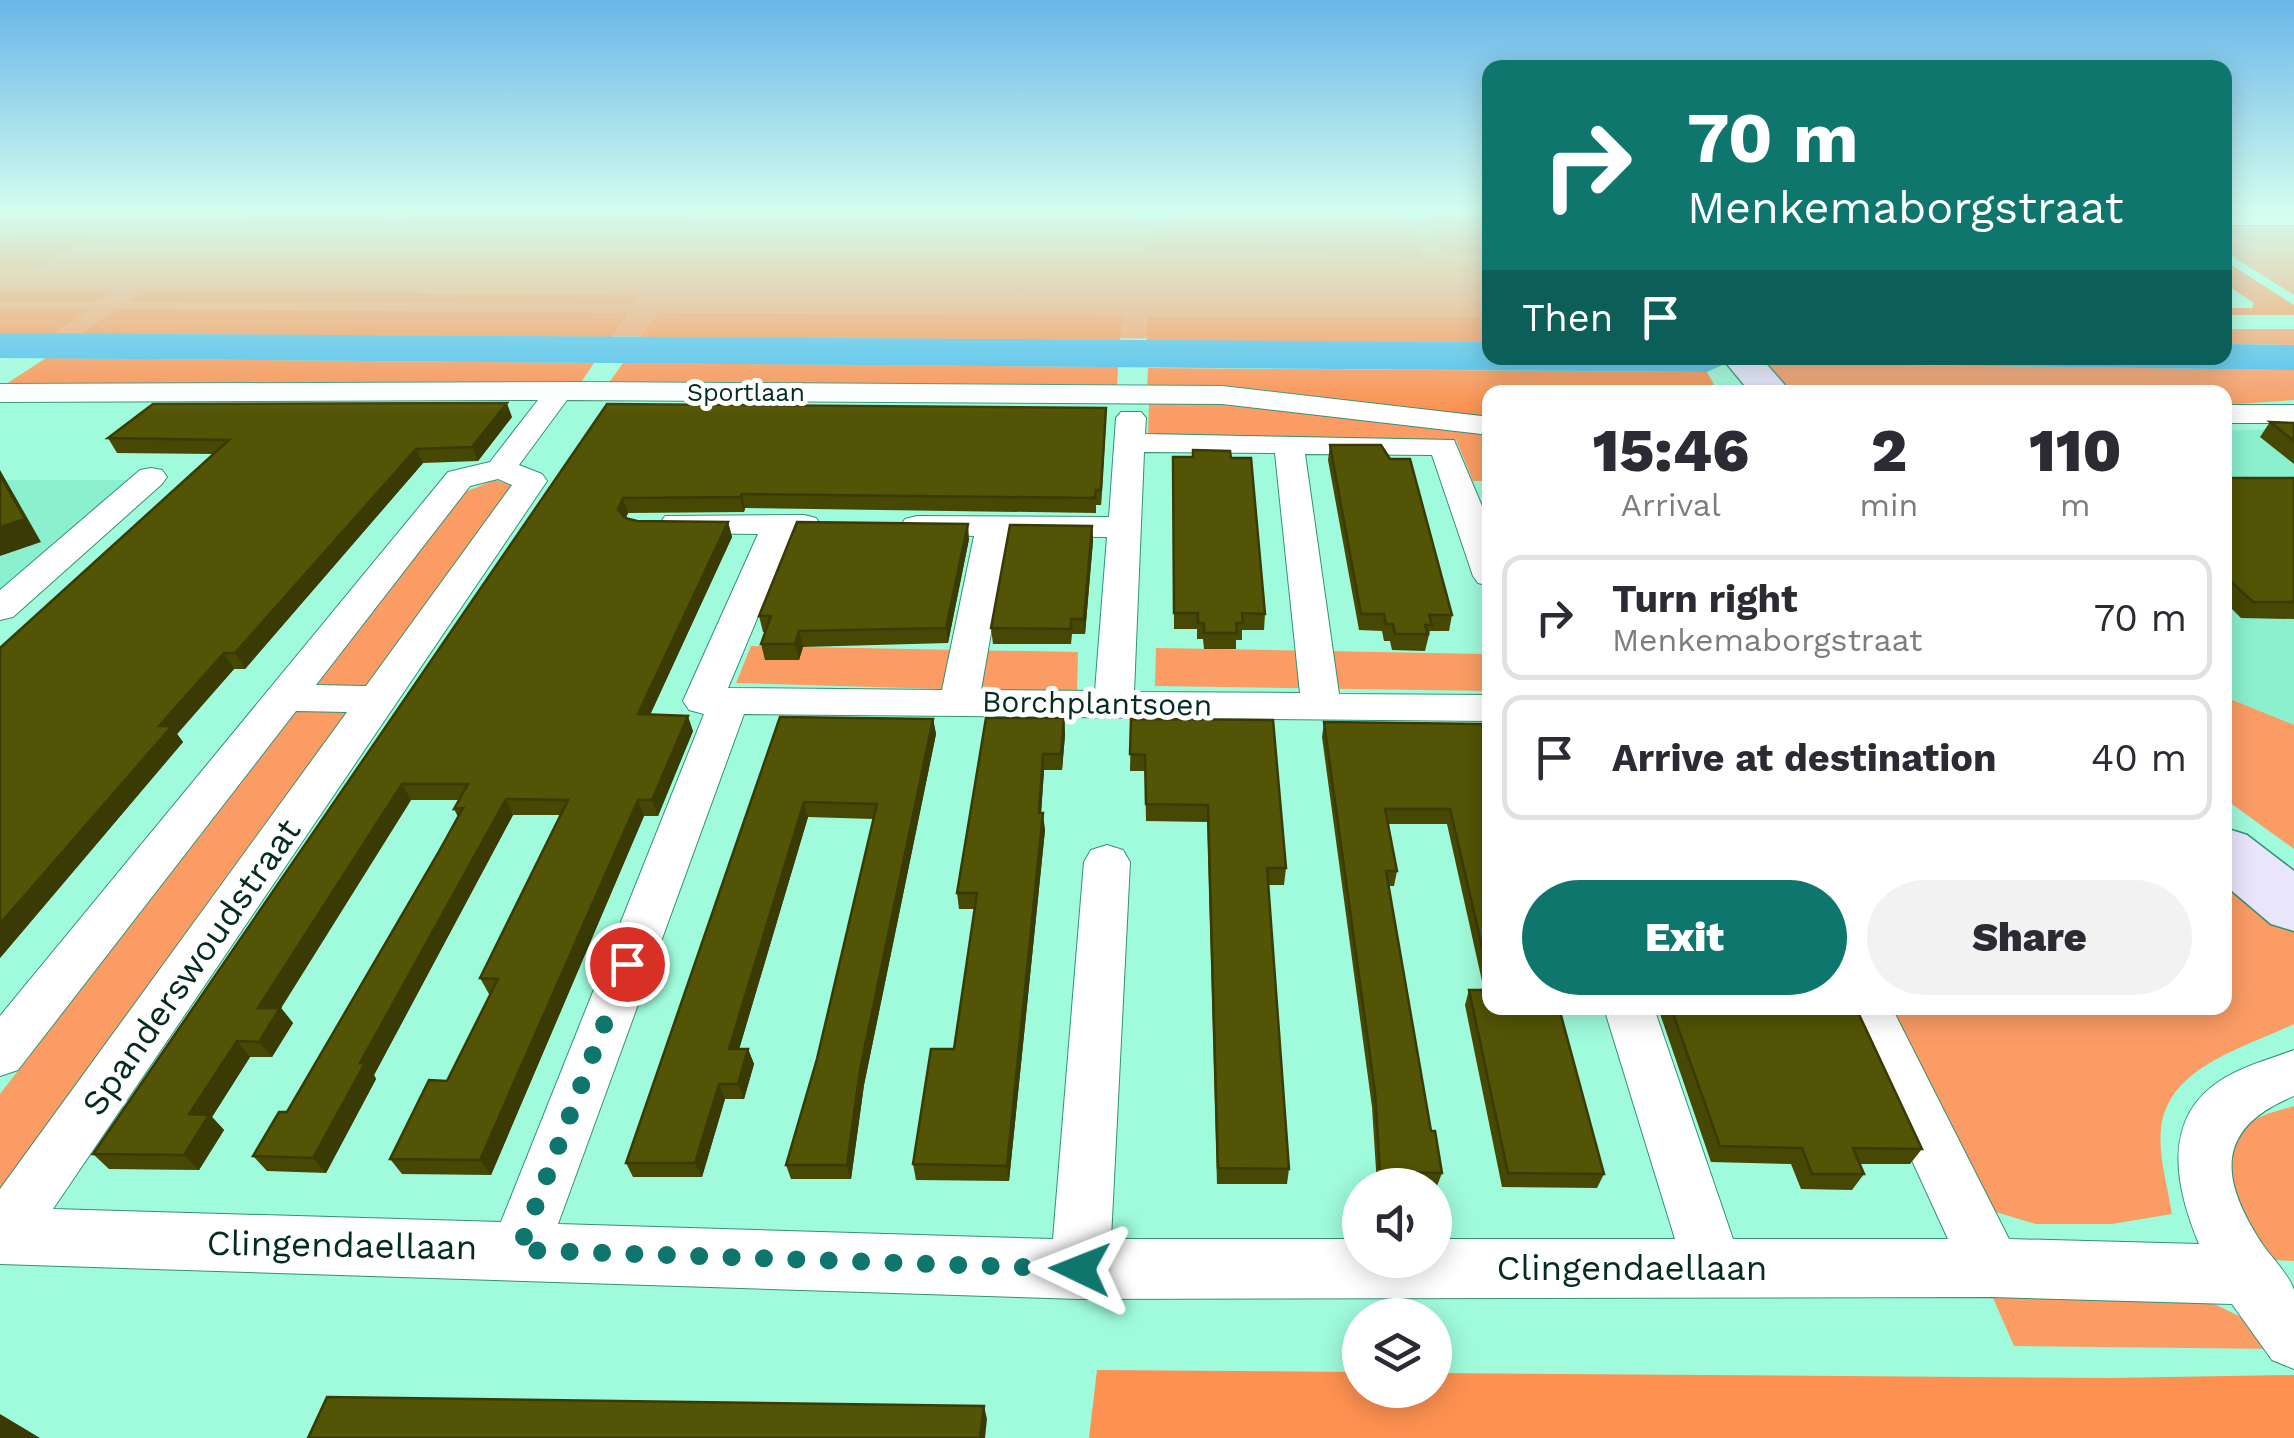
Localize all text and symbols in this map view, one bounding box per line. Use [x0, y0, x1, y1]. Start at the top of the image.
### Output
text: 70 m [1687, 97, 1859, 179]
icon: right [1522, 100, 1652, 230]
text: Menkemaborgstraat [1687, 181, 2124, 234]
icon: arrive [1633, 290, 1688, 345]
text: Then [1522, 296, 1613, 340]
street label: Sportlaan [687, 378, 805, 407]
text: 15:46 [1592, 415, 1749, 486]
text: 2 [1871, 415, 1907, 486]
text: 110 [2029, 415, 2122, 486]
text: Arrival [1621, 486, 1721, 524]
text: min [1860, 486, 1918, 524]
text: m [2060, 486, 2090, 524]
text: Turn right [1612, 577, 1798, 621]
icon: right [1527, 590, 1582, 645]
text: 70 m [2094, 596, 2187, 640]
text: Menkemaborgstraat [1612, 621, 1922, 659]
street label: Borchplantsoen [982, 683, 1212, 723]
icon: arrive [1527, 730, 1582, 785]
text: Arrive at destination [1612, 736, 1997, 780]
text: 40 m [2091, 736, 2187, 780]
street label: Spanderswoudstraat [73, 810, 309, 1123]
button: Exit [1522, 880, 1847, 995]
button: Share [1867, 880, 2192, 995]
pin [585, 922, 670, 1007]
icon: arrive [600, 937, 655, 992]
map controls [1342, 1168, 1452, 1408]
button: sound [1342, 1168, 1452, 1278]
position arrow [1028, 1217, 1132, 1321]
street label: Clingendaellaan [206, 1222, 478, 1268]
street label: Clingendaellaan [1497, 1247, 1767, 1289]
button: layers [1342, 1298, 1452, 1408]

